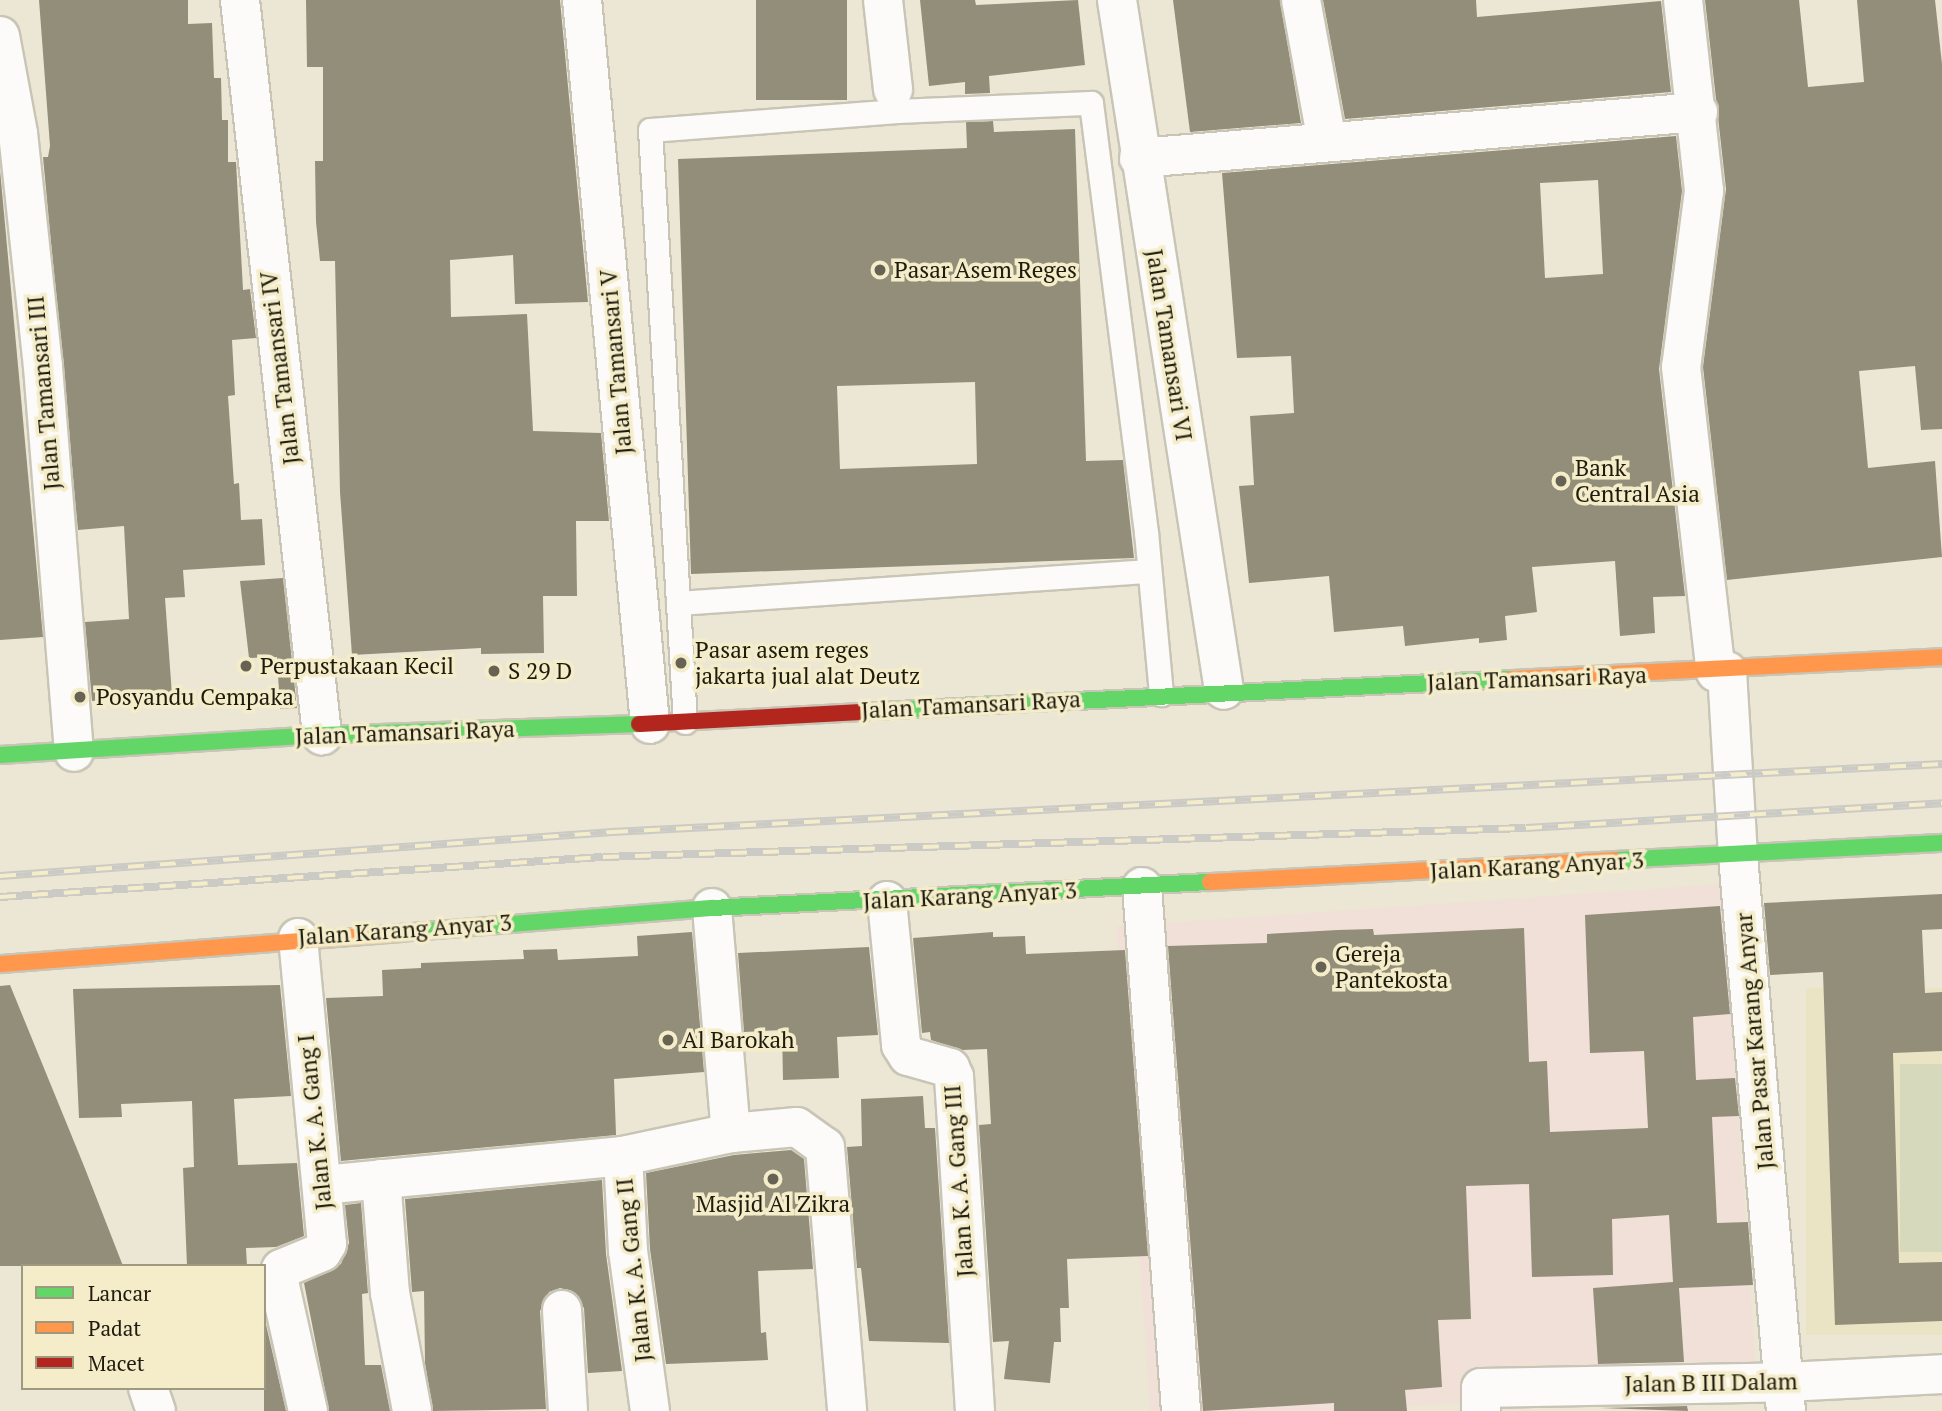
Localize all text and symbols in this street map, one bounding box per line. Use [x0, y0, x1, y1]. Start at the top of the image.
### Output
street label: Jalan Tamansari VI [1140, 247, 1198, 443]
place label: Pasar Asem Reges [894, 256, 1077, 284]
marker: Pasar Asem Reges [872, 262, 888, 278]
street label: Jalan Tamansari V [594, 268, 638, 456]
street label: Jalan Tamansari IV [254, 270, 306, 466]
street label: Jalan Tamansari III [22, 295, 66, 491]
place label: Bank Central Asia [1575, 454, 1700, 508]
marker: Bank Central Asia [1553, 473, 1569, 489]
place label: Pasar asem reges jakarta jual alat Deutz [695, 636, 920, 690]
place label: Perpustakaan Kecil [260, 652, 454, 680]
marker: Pasar asem reges jakarta jual alat Deutz [673, 655, 689, 671]
place label: S 29 D [508, 657, 572, 685]
marker: Perpustakaan Kecil [238, 658, 254, 674]
street label: Jalan Tamansari Raya [1427, 661, 1647, 697]
marker: S 29 D [486, 663, 502, 679]
place label: Posyandu Cempaka [96, 683, 294, 711]
street label: Jalan Tamansari Raya [860, 685, 1082, 725]
marker: Posyandu Cempaka [70, 687, 90, 707]
street label: Jalan Tamansari Raya [295, 715, 515, 751]
street label: Jalan Karang Anyar 3 [1429, 847, 1645, 885]
street label: Jalan Karang Anyar 3 [862, 877, 1078, 915]
street label: Jalan Karang Anyar 3 [297, 909, 513, 951]
street label: Jalan Pasar Karang Anyar [1730, 911, 1780, 1171]
place label: Gereja Pantekosta [1335, 940, 1448, 994]
marker: Gereja Pantekosta [1313, 959, 1329, 975]
place label: Al Barokah [682, 1026, 795, 1054]
street label: Jalan K. A. Gang I [292, 1032, 338, 1212]
marker: Al Barokah [660, 1032, 676, 1048]
street label: Jalan K. A. Gang III [938, 1083, 980, 1279]
marker: Masjid Al Zikra [765, 1171, 781, 1187]
street label: Jalan K. A. Gang II [611, 1176, 657, 1364]
place label: Masjid Al Zikra [696, 1190, 850, 1218]
legend [21, 1264, 266, 1390]
text: Lancar [88, 1279, 151, 1307]
text: Padat [88, 1314, 141, 1342]
text: Macet [88, 1349, 145, 1377]
street label: Jalan B III Dalam [1624, 1368, 1798, 1398]

